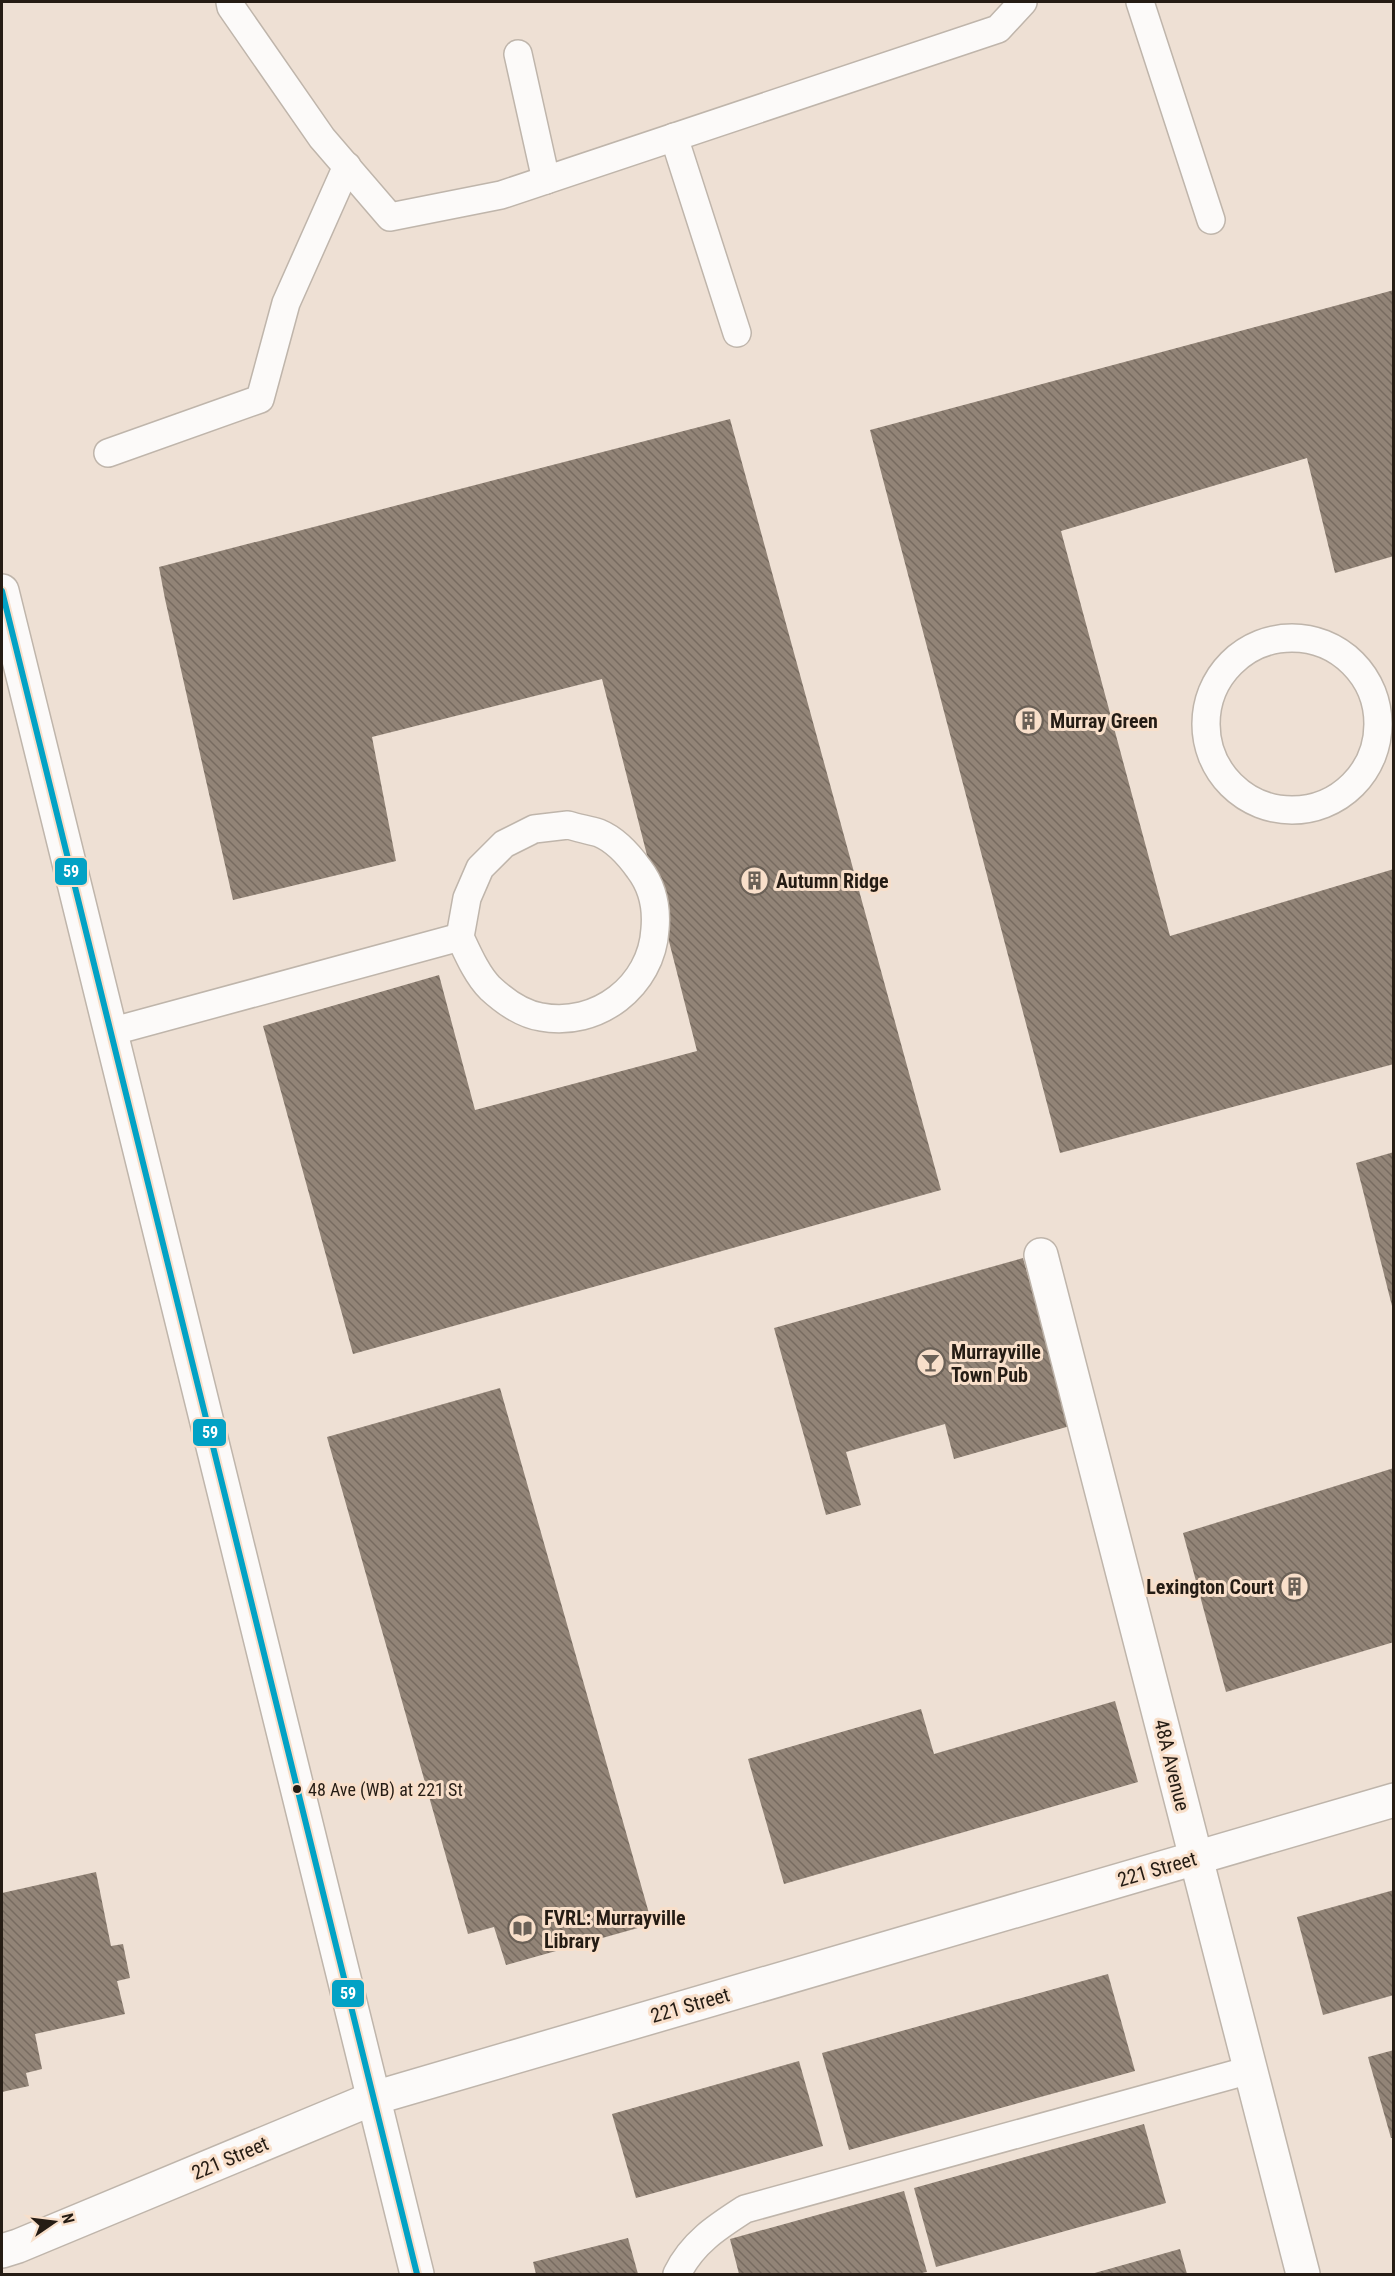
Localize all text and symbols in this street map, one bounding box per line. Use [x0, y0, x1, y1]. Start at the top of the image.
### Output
building icon: Murray Green [1013, 705, 1045, 737]
place label: Murray Green [1050, 709, 1158, 733]
line badge: 59 [54, 857, 88, 886]
text: 59 [63, 862, 79, 881]
building icon: Autumn Ridge [739, 865, 771, 897]
place label: Autumn Ridge [776, 869, 889, 893]
place label: Murrayville Town Pub [951, 1340, 1041, 1387]
bar icon: Murrayville Town Pub [914, 1347, 946, 1379]
line badge: 59 [192, 1418, 227, 1447]
text: 59 [202, 1423, 218, 1442]
building icon: Lexington Court [1279, 1571, 1311, 1603]
place label: Lexington Court [1146, 1575, 1274, 1599]
street label: 48A Avenue [1149, 1717, 1195, 1813]
place label: 48 Ave (WB) at 221 St [308, 1779, 463, 1801]
marker: 48 Ave (WB) at 221 St [291, 1783, 303, 1795]
street label: 221 Street [1115, 1846, 1199, 1892]
place label: FVRL: Murrayville Library [544, 1906, 686, 1953]
library icon: FVRL: Murrayville Library [507, 1913, 539, 1945]
line badge: 59 [331, 1979, 365, 2008]
street label: 221 Street [648, 1982, 732, 2028]
text: 59 [340, 1984, 356, 2003]
street label: 221 Street [188, 2131, 272, 2185]
north arrow [24, 2192, 84, 2252]
text: N [58, 2211, 78, 2226]

